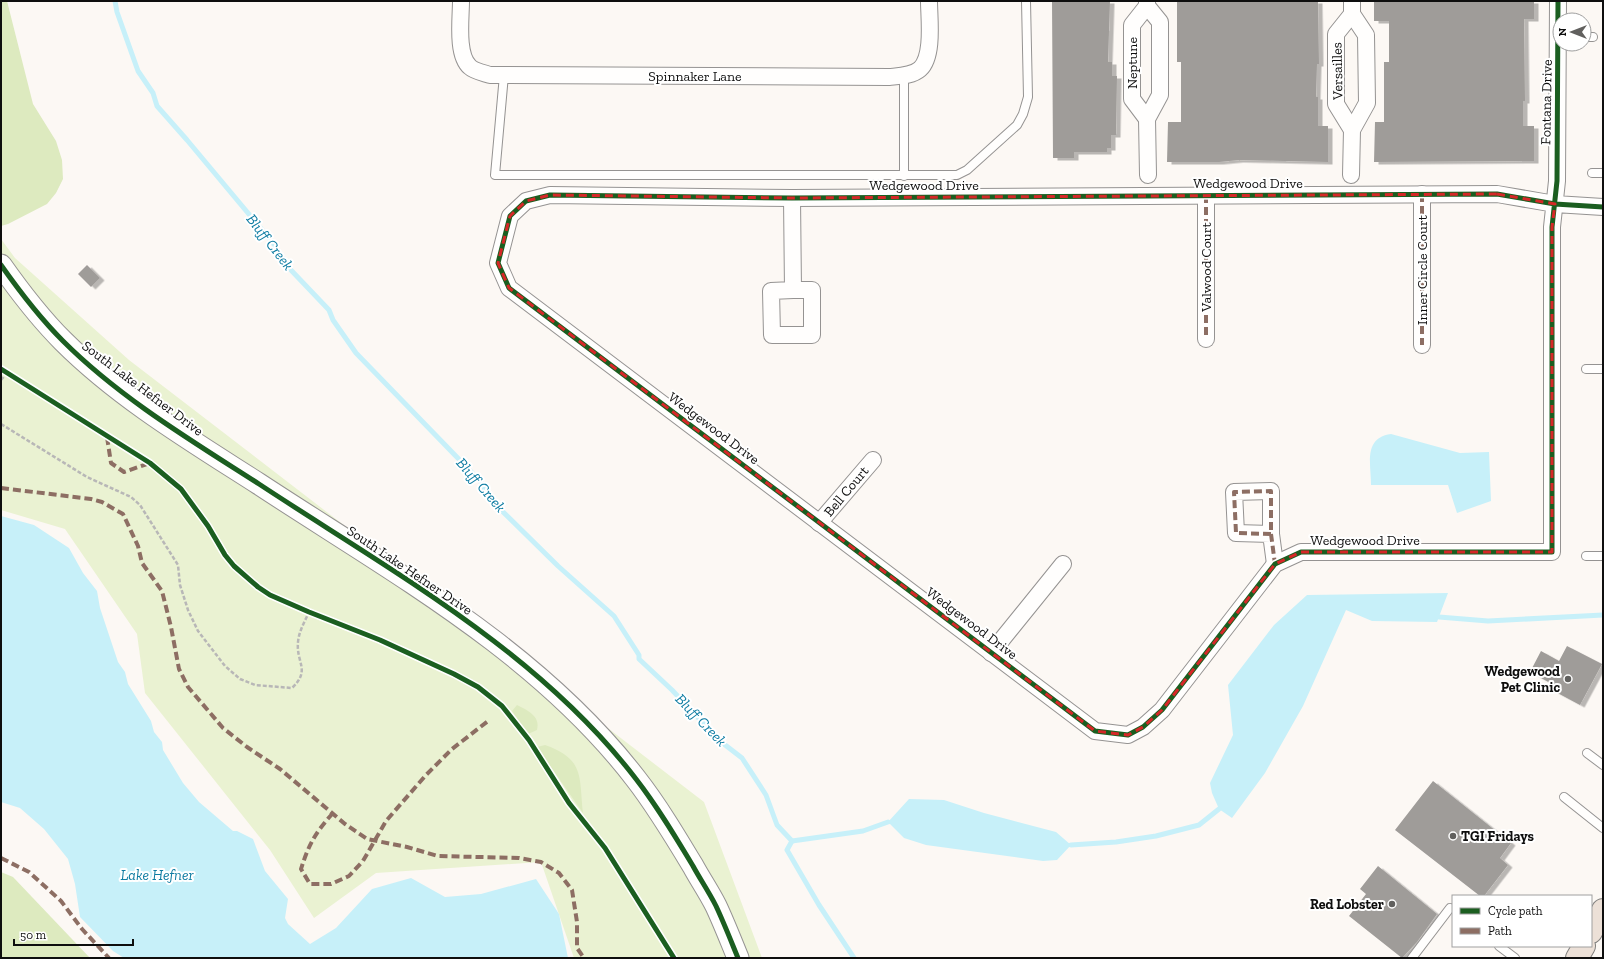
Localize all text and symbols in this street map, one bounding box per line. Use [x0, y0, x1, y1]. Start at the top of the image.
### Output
north arrow [1552, 12, 1592, 52]
text: N [1556, 27, 1569, 36]
street label: Neptune [1124, 37, 1141, 89]
street label: Versailles [1328, 42, 1347, 101]
street label: Fontana Drive [1537, 59, 1556, 145]
street label: Spinnaker Lane [648, 68, 742, 85]
street label: Wedgewood Drive [1193, 175, 1303, 192]
street label: Wedgewood Drive [869, 177, 979, 194]
water label: Bluff Creek [242, 210, 298, 274]
street label: Inner Circle Court [1414, 214, 1431, 325]
street label: Valwood Court [1198, 221, 1215, 313]
street label: South Lake Hefner Drive [79, 337, 207, 440]
street label: Wedgewood Drive [665, 389, 763, 468]
water label: Bluff Creek [452, 454, 510, 516]
street label: Bell Court [820, 462, 873, 520]
street label: South Lake Hefner Drive [344, 522, 476, 619]
street label: Wedgewood Drive [1310, 532, 1420, 549]
street label: Wedgewood Drive [923, 584, 1021, 663]
place label: Wedgewood Pet Clinic [1485, 663, 1560, 696]
marker: Wedgewood Pet Clinic [1563, 674, 1573, 684]
water label: Bluff Creek [671, 690, 731, 750]
place label: TGI Fridays [1461, 828, 1535, 845]
marker: TGI Fridays [1448, 831, 1458, 841]
water label: Lake Hefner [120, 866, 194, 884]
legend [1452, 895, 1592, 947]
place label: Red Lobster [1310, 896, 1384, 913]
marker: Red Lobster [1387, 899, 1397, 909]
text: Cycle path [1488, 904, 1543, 918]
scale bar [14, 921, 133, 947]
text: Path [1488, 924, 1512, 938]
text: 50 m [20, 928, 47, 942]

